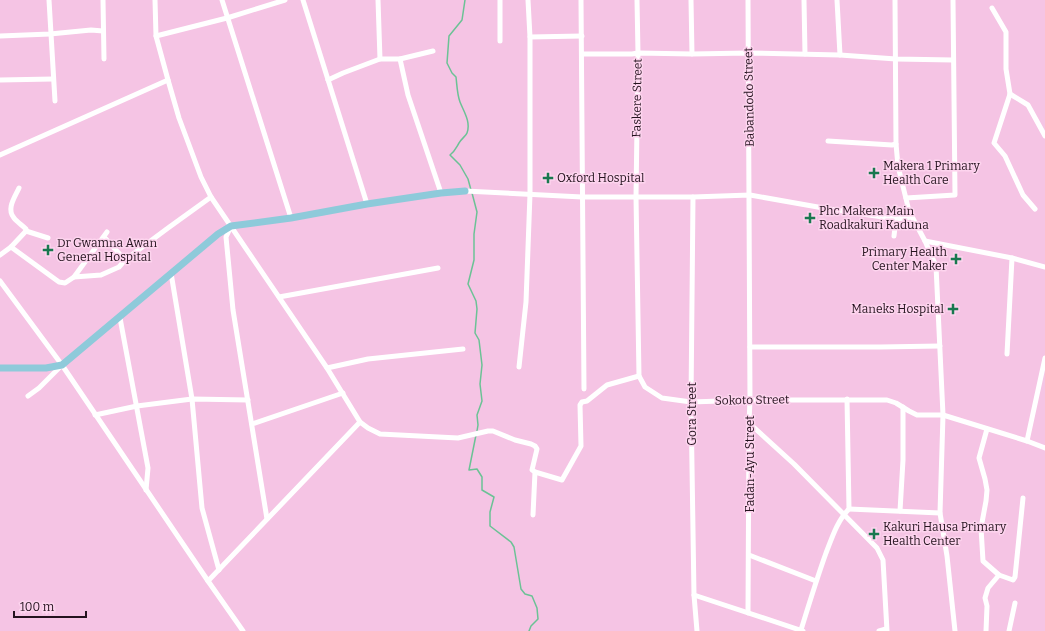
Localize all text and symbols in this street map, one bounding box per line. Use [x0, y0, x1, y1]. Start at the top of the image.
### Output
street label: Babandodo Street [741, 47, 757, 147]
street label: Faskere Street [629, 57, 645, 138]
place label: Makera 1 Primary Health Care [883, 159, 980, 187]
marker: Makera 1 Primary Health Care [868, 167, 880, 179]
place label: Oxford Hospital [557, 171, 645, 185]
marker: Oxford Hospital [542, 172, 554, 184]
place label: Phc Makera Main Roadkakuri Kaduna [819, 204, 929, 232]
marker: Phc Makera Main Roadkakuri Kaduna [804, 212, 816, 224]
place label: Dr Gwamna Awan General Hospital [57, 236, 157, 264]
marker: Dr Gwamna Awan General Hospital [42, 244, 54, 256]
place label: Primary Health Center Maker [861, 245, 948, 273]
marker: Primary Health Center Maker [950, 253, 962, 265]
place label: Maneks Hospital [851, 302, 945, 316]
marker: Maneks Hospital [947, 303, 959, 315]
street label: Gora Street [685, 382, 699, 446]
street label: Sokoto Street [715, 392, 790, 408]
street label: Fadan-Ayu Street [743, 415, 757, 513]
place label: Kakuri Hausa Primary Health Center [883, 520, 1007, 548]
marker: Kakuri Hausa Primary Health Center [868, 528, 880, 540]
scale bar [14, 593, 86, 619]
text: 100 m [20, 600, 55, 614]

